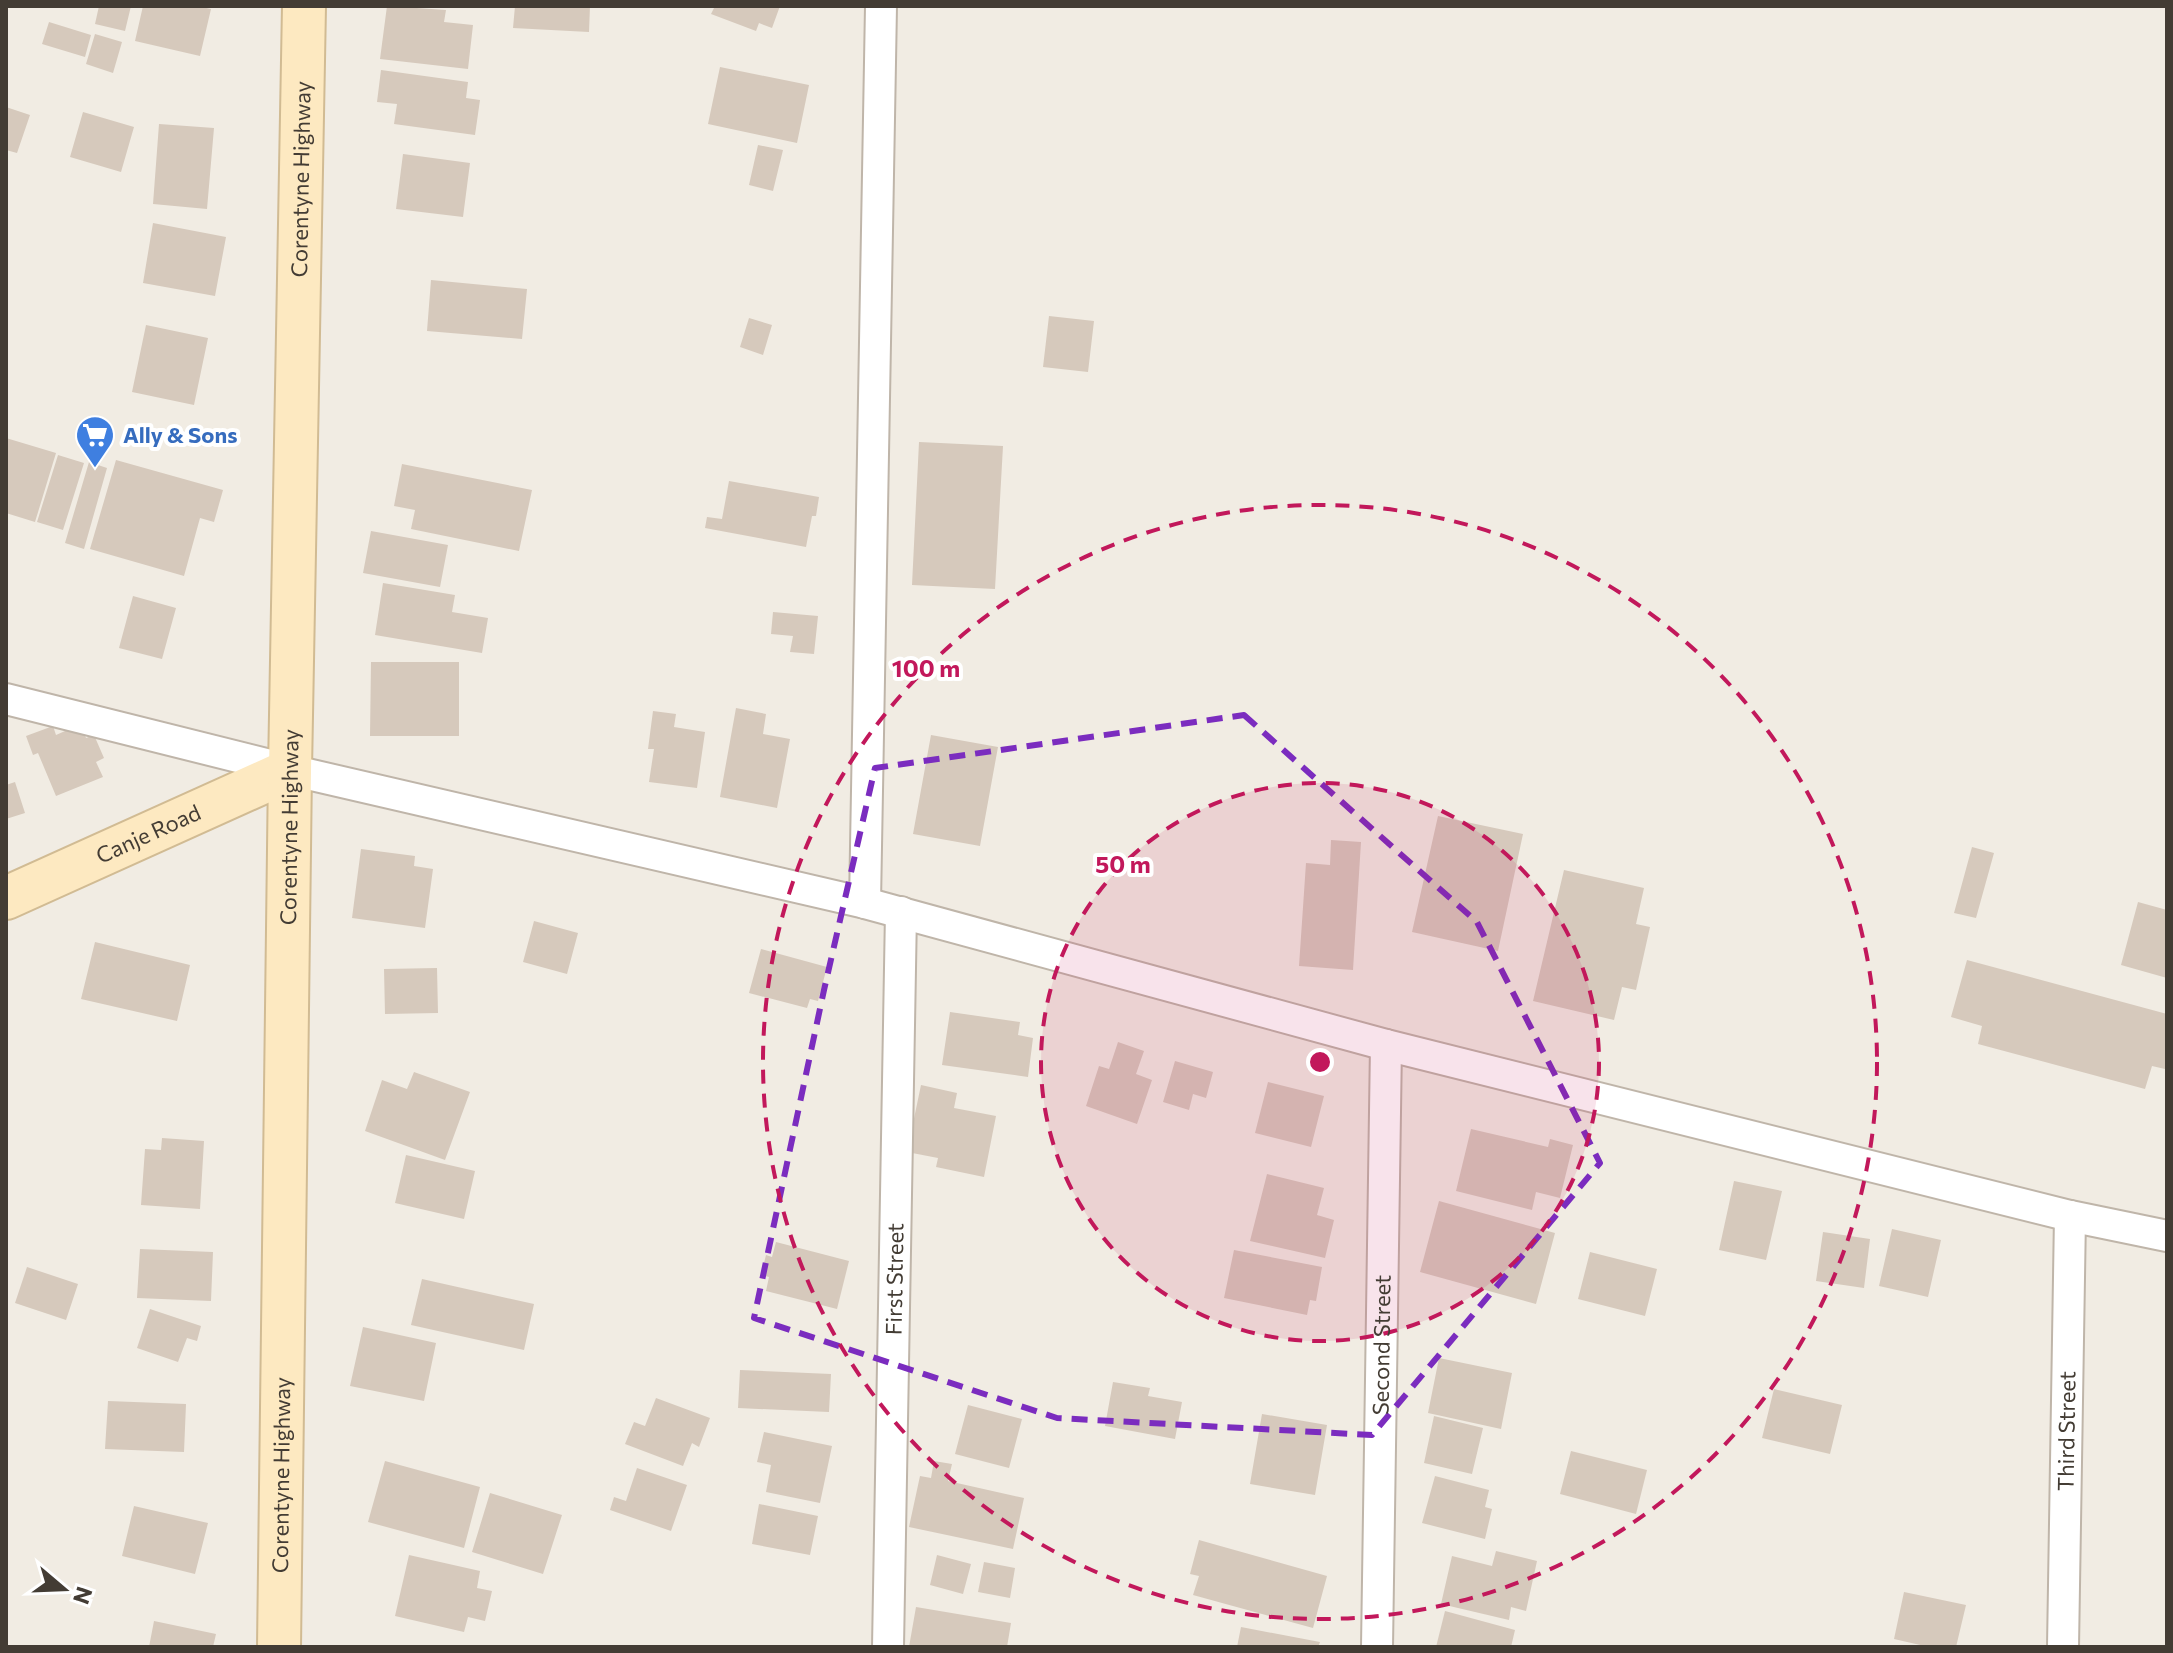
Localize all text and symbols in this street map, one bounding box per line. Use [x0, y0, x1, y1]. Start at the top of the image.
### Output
street label: Corentyne Highway [285, 81, 316, 278]
supermarket icon: Ally & Sons [74, 414, 116, 469]
place label: Ally & Sons [123, 421, 237, 448]
text: 100 m [892, 653, 960, 682]
street label: Corentyne Highway [274, 729, 304, 925]
street label: Canje Road [91, 798, 205, 869]
text: 50 m [1095, 849, 1151, 878]
centre of rings [1306, 1048, 1334, 1076]
street label: First Street [880, 1223, 908, 1335]
street label: Second Street [1366, 1275, 1396, 1415]
street label: Third Street [2052, 1371, 2080, 1491]
street label: Corentyne Highway [266, 1377, 295, 1573]
north arrow [24, 1549, 104, 1629]
text: N [68, 1583, 99, 1608]

